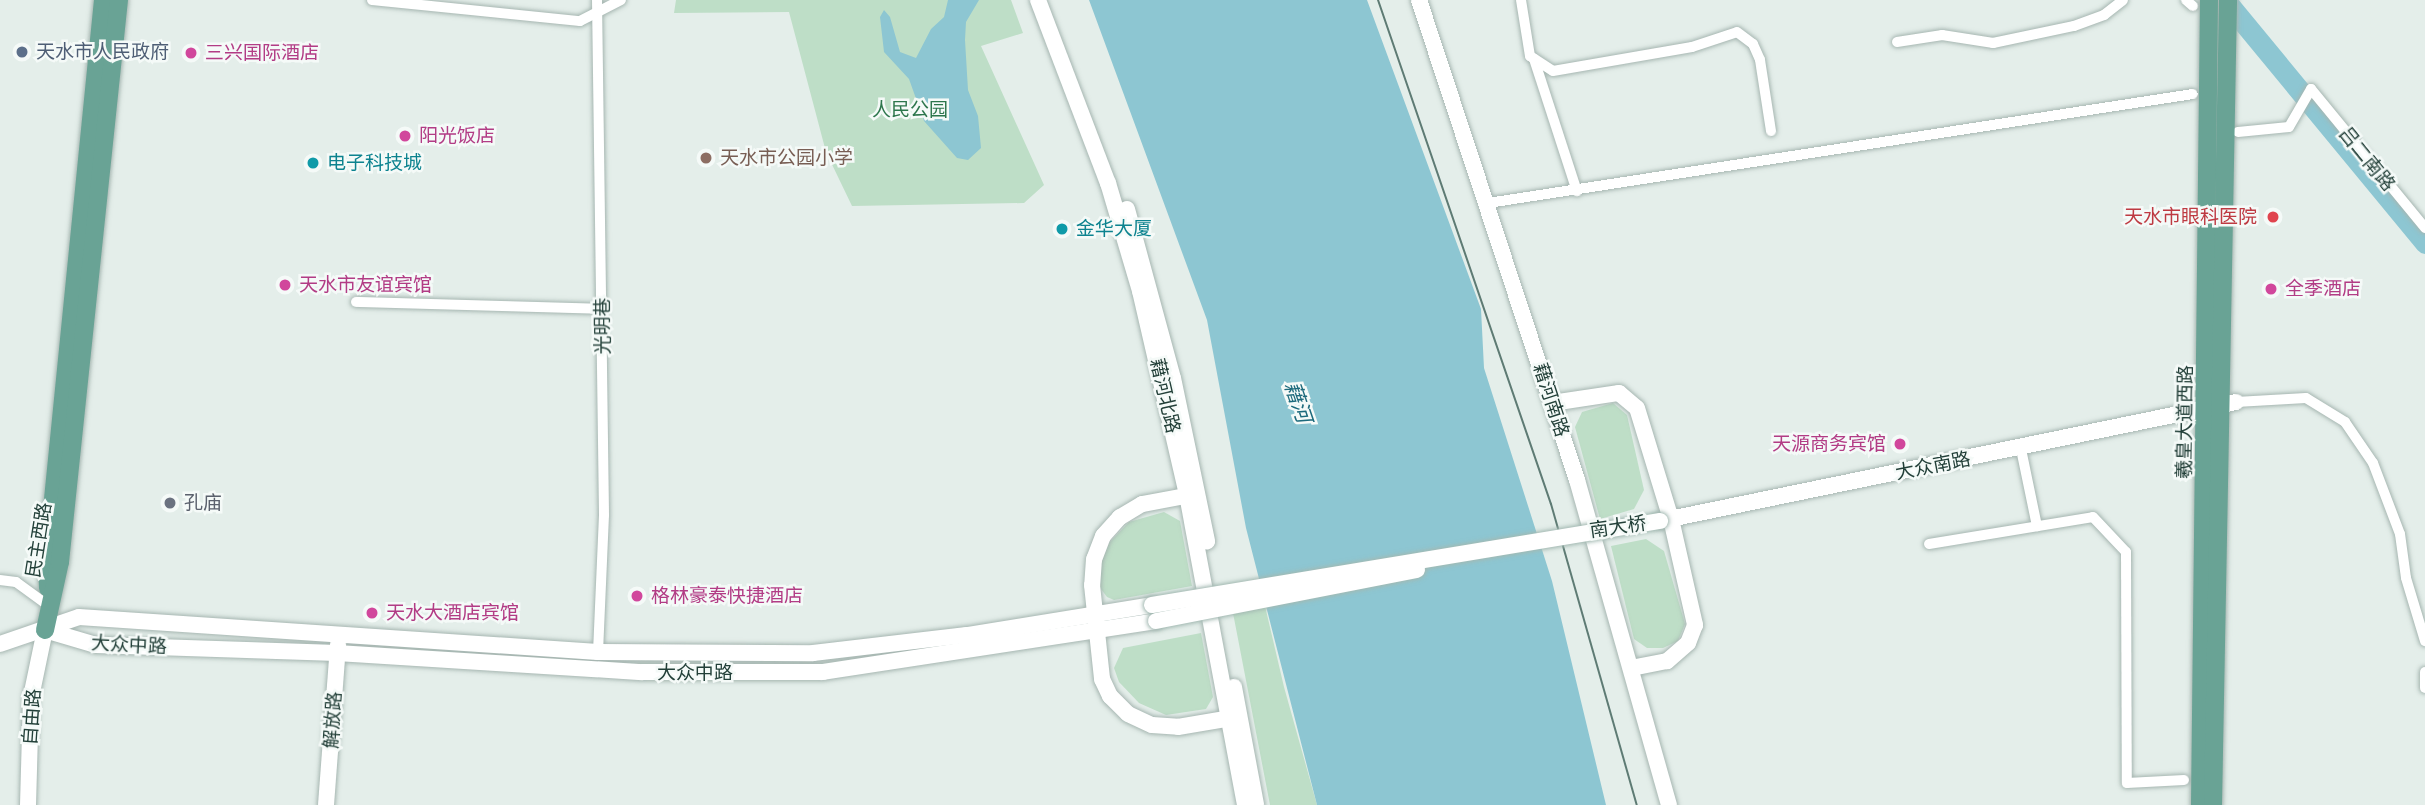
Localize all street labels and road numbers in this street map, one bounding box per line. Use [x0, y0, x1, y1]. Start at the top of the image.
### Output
street label: 吕二南路 [2334, 122, 2400, 196]
street label: 光明巷 [592, 298, 614, 354]
street label: 藉河北路 [1145, 356, 1185, 436]
street label: 藉河南路 [1528, 360, 1574, 440]
street label: 羲皇大道西路 [2173, 365, 2197, 479]
street label: 大众南路 [1894, 448, 1972, 484]
street label: 民主西路 [22, 501, 56, 579]
street label: 南大桥 [1588, 512, 1648, 542]
street label: 大众中路 [90, 632, 168, 658]
street label: 大众中路 [657, 662, 733, 684]
street label: 自由路 [19, 688, 45, 746]
street label: 解放路 [320, 691, 346, 749]

